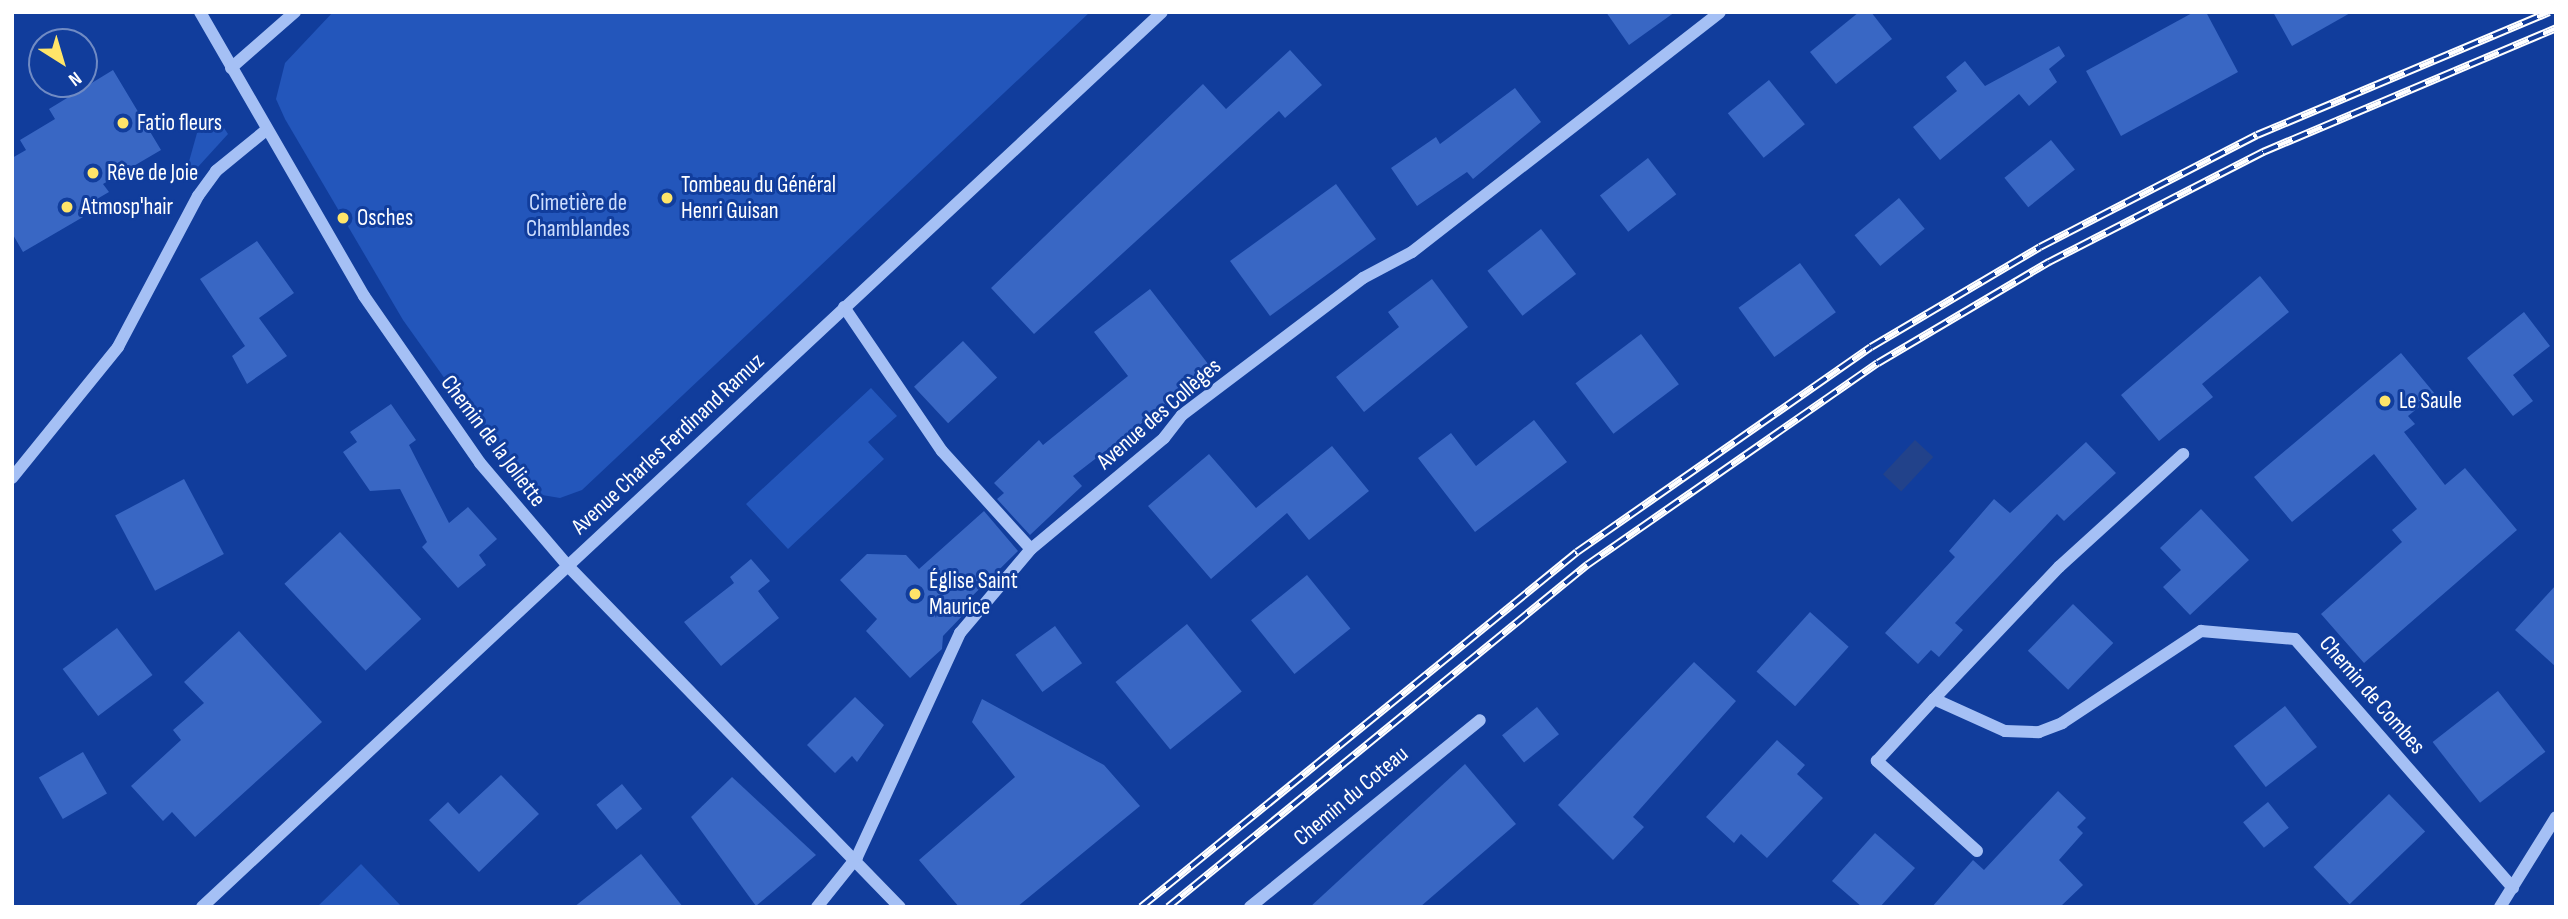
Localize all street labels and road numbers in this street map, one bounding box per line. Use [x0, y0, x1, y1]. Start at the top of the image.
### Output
street label: Avenue Charles Ferdinand Ramuz [566, 348, 770, 540]
street label: Avenue des Collèges [1091, 353, 1227, 475]
street label: Chemin de la Joliette [435, 370, 551, 512]
street label: Chemin de Combes [2313, 630, 2431, 760]
street label: Chemin du Coteau [1288, 740, 1414, 852]

